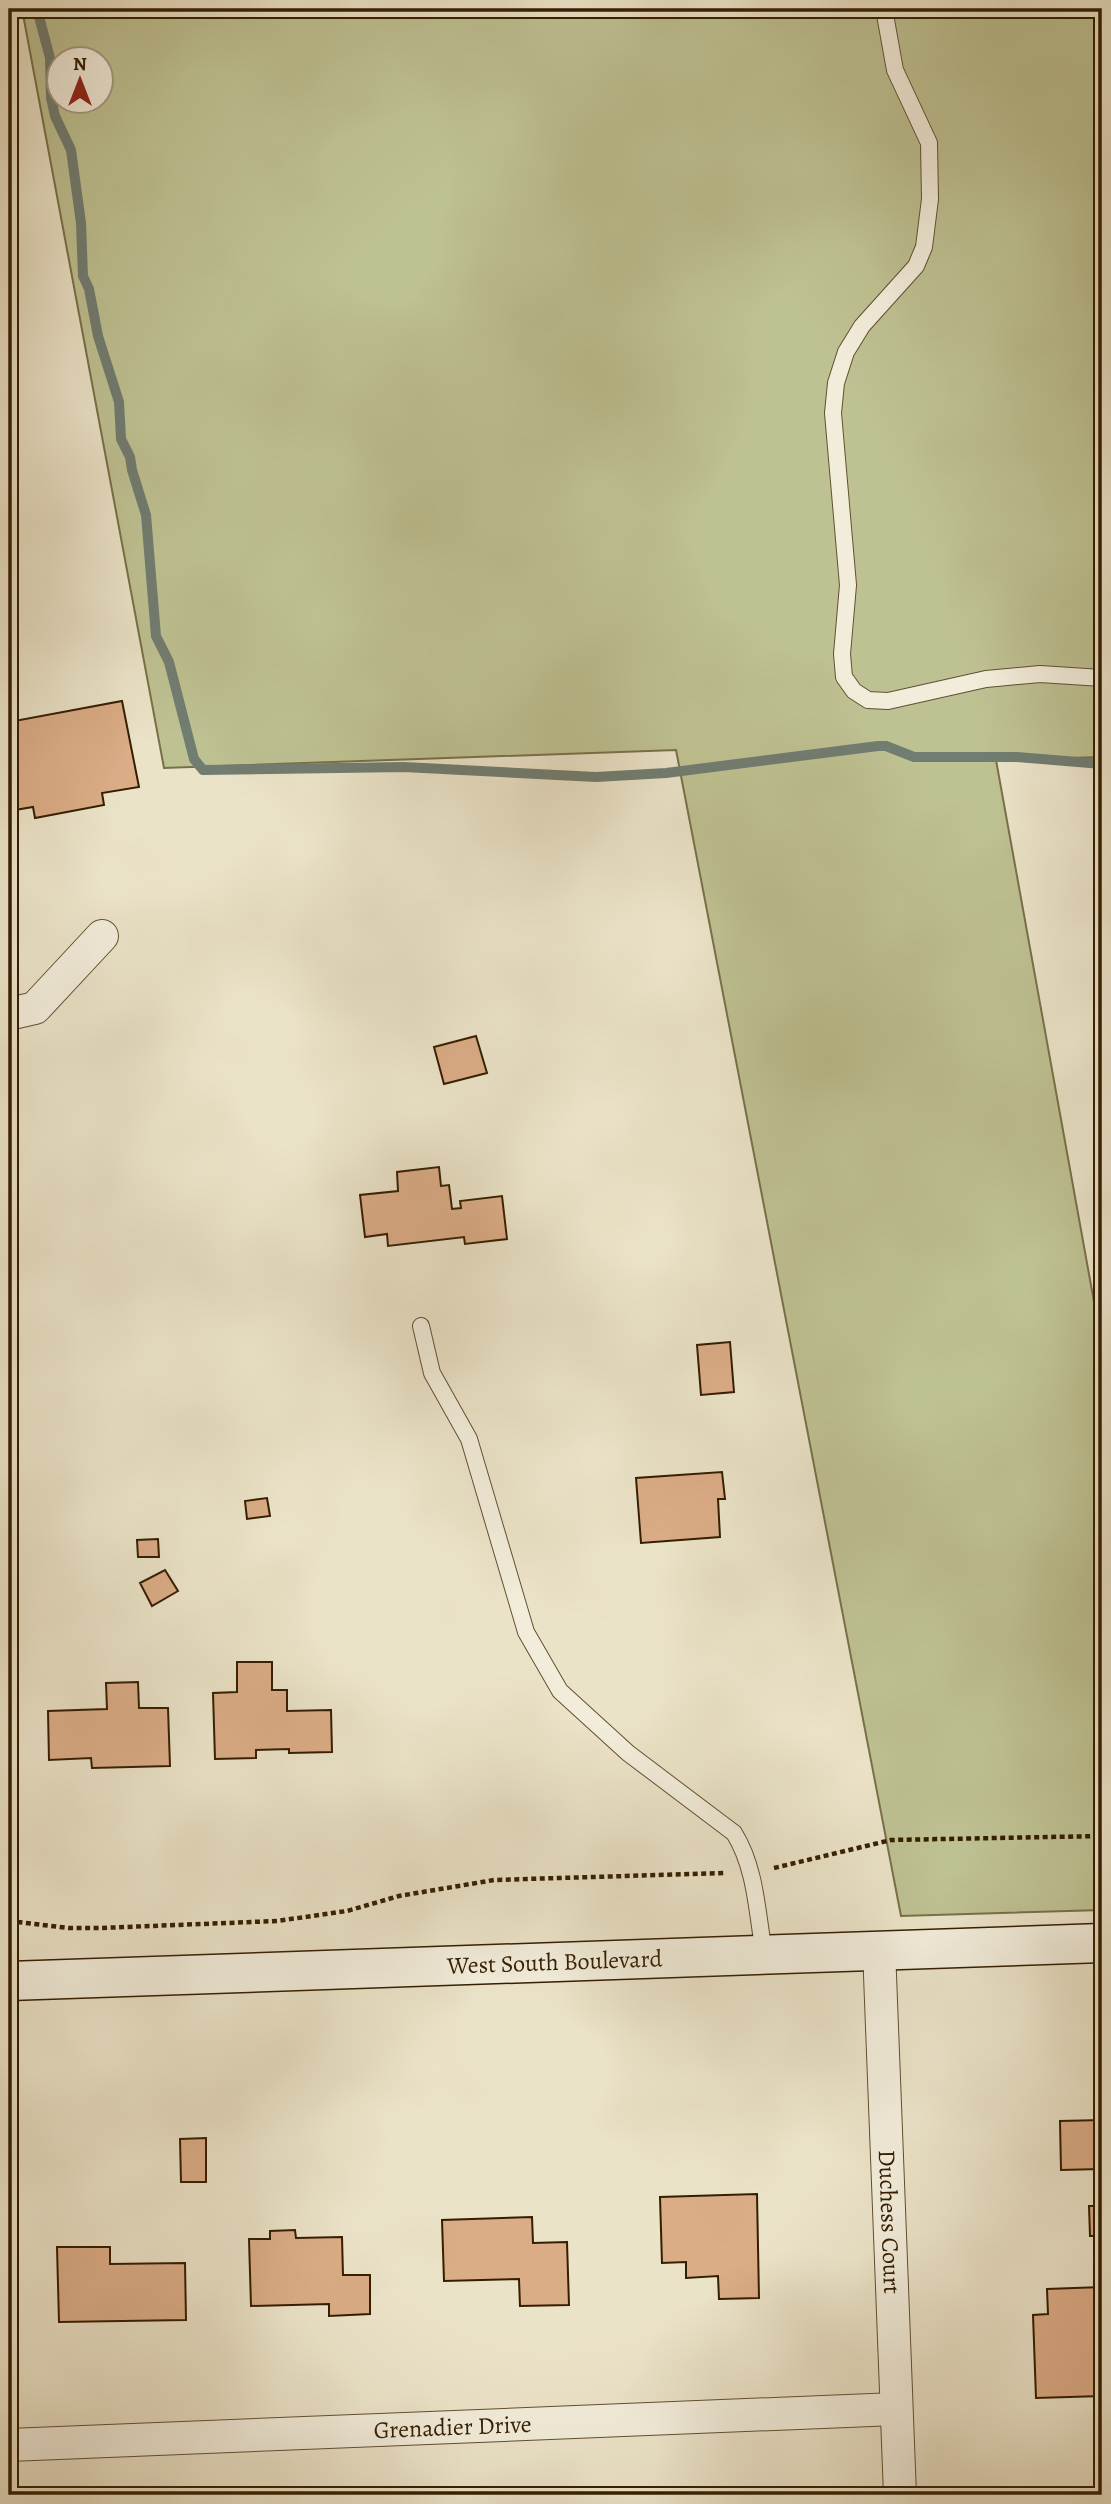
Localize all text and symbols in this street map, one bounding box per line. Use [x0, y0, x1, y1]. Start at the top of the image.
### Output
north arrow [46, 46, 116, 116]
text: N [73, 51, 87, 77]
street label: West South Boulevard [445, 1942, 663, 1982]
street label: Duchess Court [871, 2149, 908, 2295]
street label: Grenadier Drive [373, 2408, 532, 2446]

